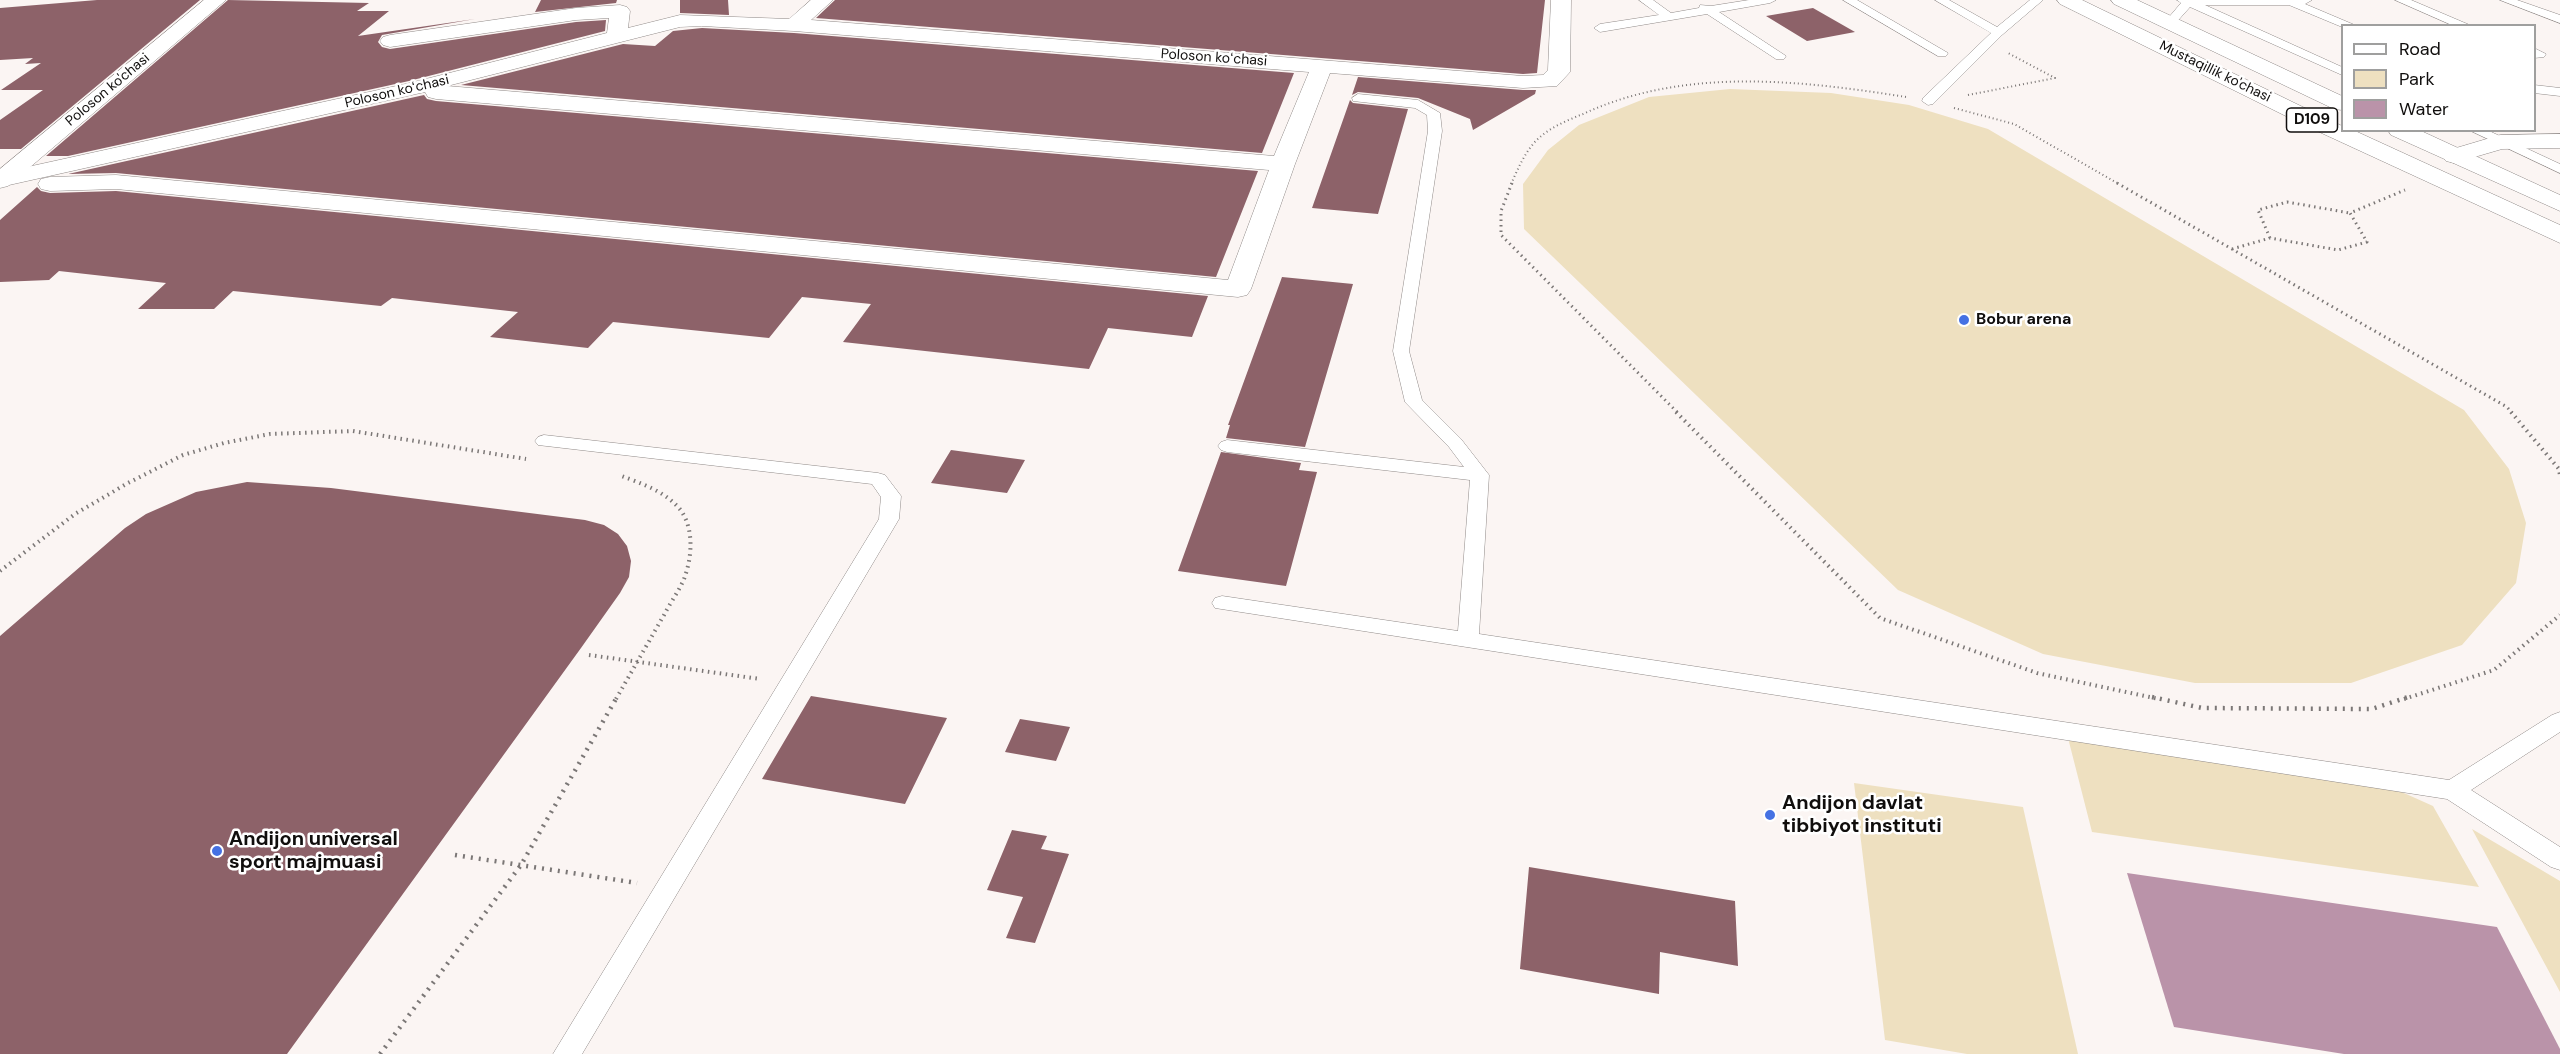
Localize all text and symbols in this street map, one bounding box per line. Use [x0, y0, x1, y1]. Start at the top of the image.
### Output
legend [2341, 24, 2536, 132]
text: Road [2399, 37, 2441, 61]
street label: Mustaqillik ko'chasi [2156, 38, 2274, 106]
street label: Poloson koʻchasi [1160, 46, 1268, 70]
street label: Poloson ko'chasi [63, 50, 153, 130]
text: Park [2399, 67, 2435, 91]
street label: Poloson koʻchasi [343, 72, 451, 112]
text: Water [2399, 97, 2449, 121]
road number: D109 [2286, 108, 2338, 132]
place label: Bobur arena [1976, 310, 2071, 330]
marker: Bobur arena [1957, 313, 1971, 327]
place label: Andijon davlat tibbiyot instituti [1782, 792, 1942, 839]
marker: Andijon davlat tibbiyot instituti [1763, 808, 1777, 822]
place label: Andijon universal sport majmuasi [229, 828, 398, 875]
marker: Andijon universal sport majmuasi [210, 844, 224, 858]

